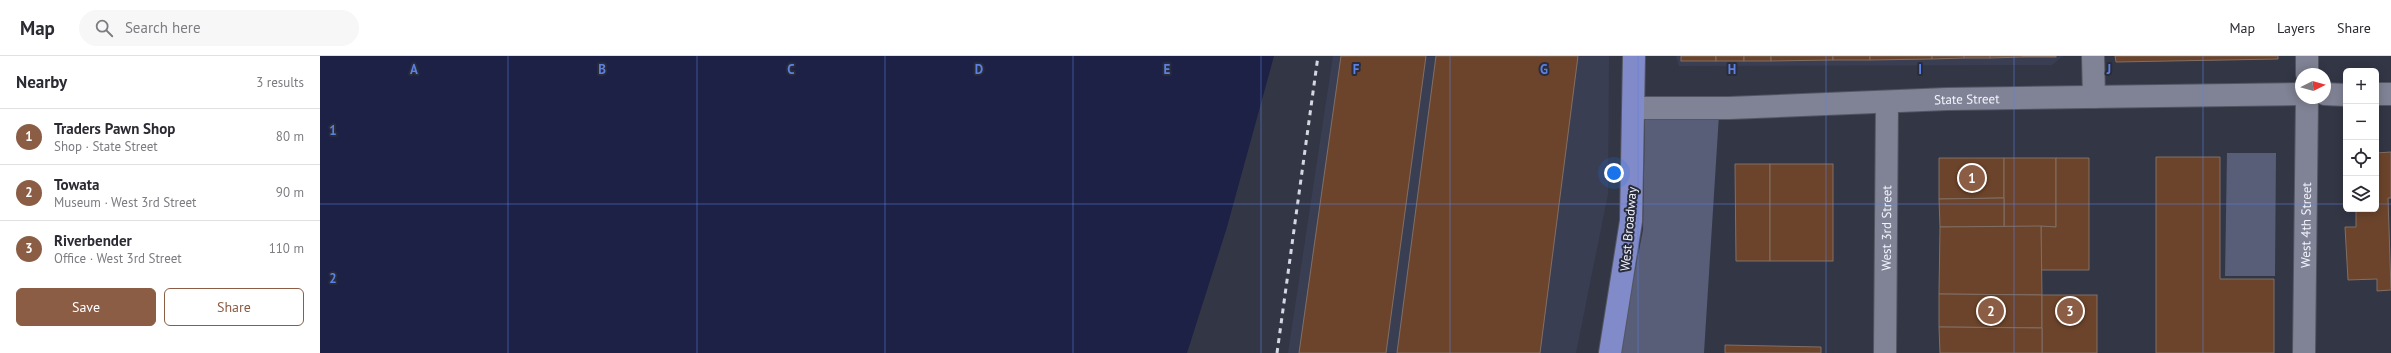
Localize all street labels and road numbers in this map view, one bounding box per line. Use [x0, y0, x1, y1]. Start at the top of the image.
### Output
street label: State Street [1934, 90, 2000, 109]
street label: West 4th Street [2297, 182, 2315, 268]
street label: West 3rd Street [1878, 185, 1895, 271]
street label: West Broadway [1616, 186, 1641, 272]

